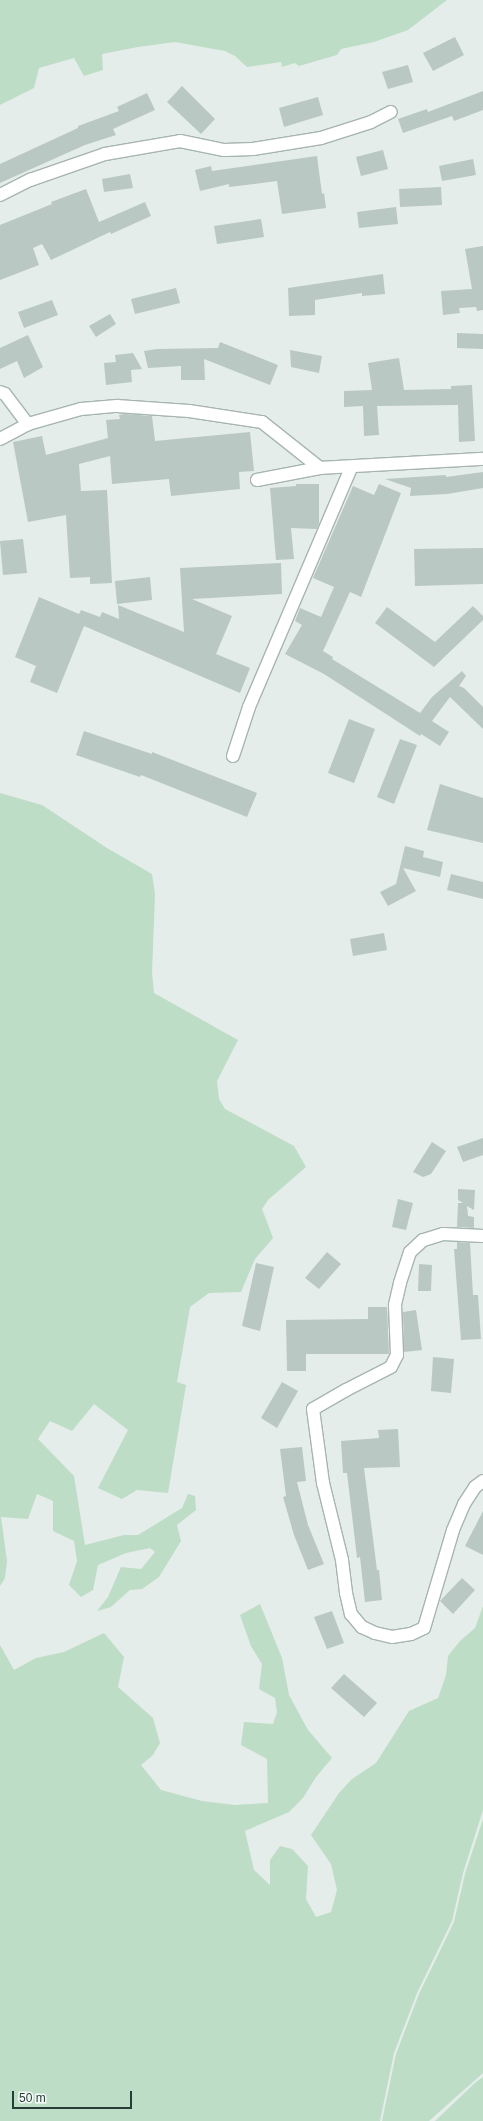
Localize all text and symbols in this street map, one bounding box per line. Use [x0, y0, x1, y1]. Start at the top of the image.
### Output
scale bar [14, 2083, 134, 2109]
text: 50 m [19, 2091, 46, 2105]

